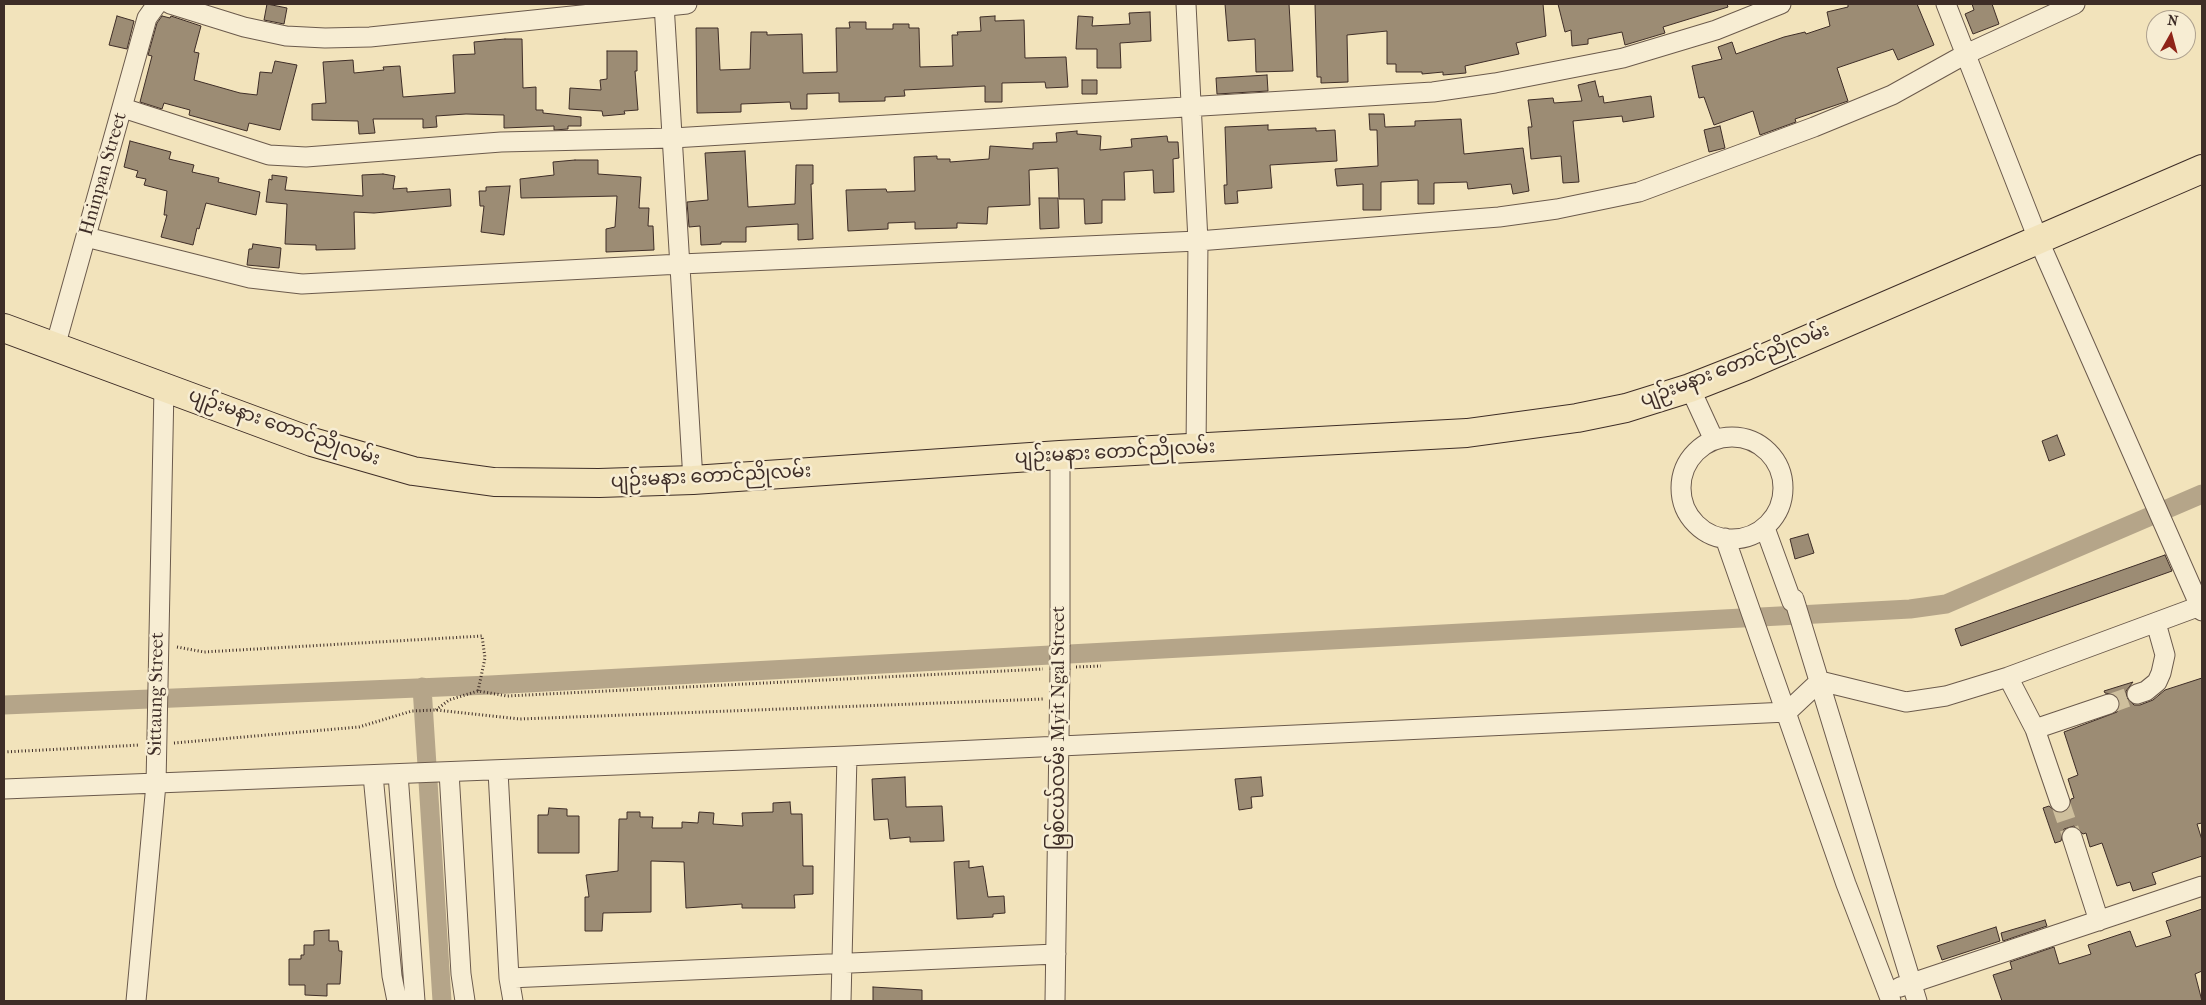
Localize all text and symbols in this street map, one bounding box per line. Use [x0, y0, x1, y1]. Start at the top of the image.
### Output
north arrow [2146, 10, 2196, 60]
text: N [2166, 12, 2179, 30]
street label: Hninpan Street [76, 110, 132, 238]
street label: ပျဉ်းမနား တောင်ညိုလမ်း [1637, 319, 1833, 413]
street label: ပျဉ်းမနား တောင်ညိုလမ်း [185, 385, 383, 471]
street label: ပျဉ်းမနား တောင်ညိုလမ်း [1014, 436, 1216, 470]
street label: ပျဉ်းမနား တောင်ညိုလမ်း [610, 460, 812, 494]
street label: မြစ်ငယ်လမ်း Myit Ngal Street [1048, 606, 1070, 850]
street label: Sittaung Street [145, 632, 169, 756]

